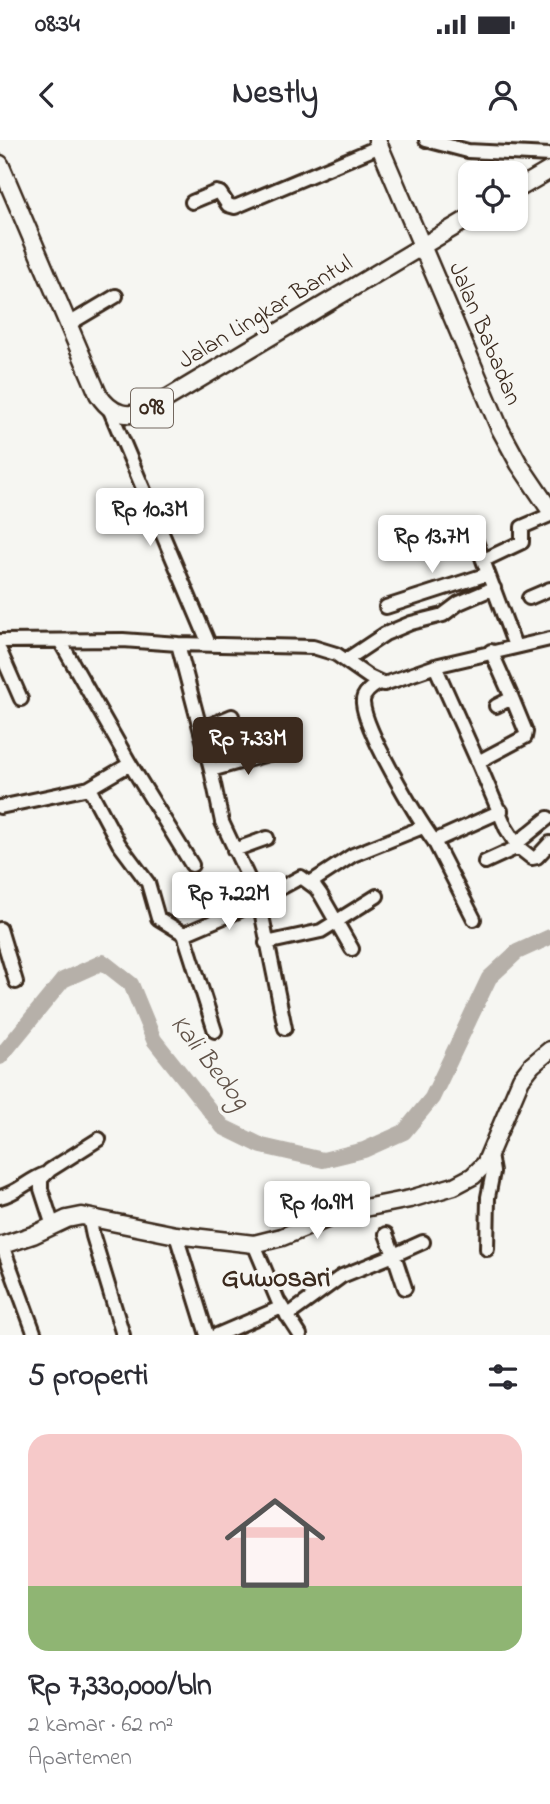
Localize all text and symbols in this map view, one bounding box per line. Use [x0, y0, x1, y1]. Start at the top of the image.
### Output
text: 08:34 [35, 6, 80, 44]
text: Nestly [232, 71, 318, 118]
icon: back [28, 76, 66, 114]
icon: person [484, 76, 522, 114]
map controls [458, 161, 528, 231]
button: locate [458, 161, 528, 231]
street label: Jalan Lingkar Bantul [172, 247, 360, 379]
street label: Jalan Babadan [438, 257, 530, 411]
road number: 098 [131, 388, 173, 428]
pin: Rp 10.3M [78, 488, 222, 548]
text: Rp 10.3M [112, 494, 188, 527]
pin: Rp 13.7M [360, 516, 504, 575]
text: Rp 13.7M [394, 521, 470, 554]
pin: Rp 7.33M [176, 718, 320, 777]
text: Rp 7.33M [209, 723, 287, 756]
pin: Rp 7.22M [157, 872, 301, 932]
text: Rp 7.22M [188, 878, 270, 911]
water label: Kali Bedog [160, 1007, 259, 1120]
pin: Rp 10.9M [245, 1182, 389, 1241]
text: Rp 10.9M [280, 1187, 354, 1220]
district label: Guwosari [221, 1259, 331, 1300]
text: 5 properti [28, 1355, 148, 1399]
icon: filters [484, 1358, 522, 1396]
icon: home [212, 1480, 338, 1606]
text: Rp 7,330,000/bln [28, 1665, 212, 1709]
text: 2 kamar · 62 m² [28, 1709, 173, 1742]
text: Apartemen [28, 1742, 132, 1775]

